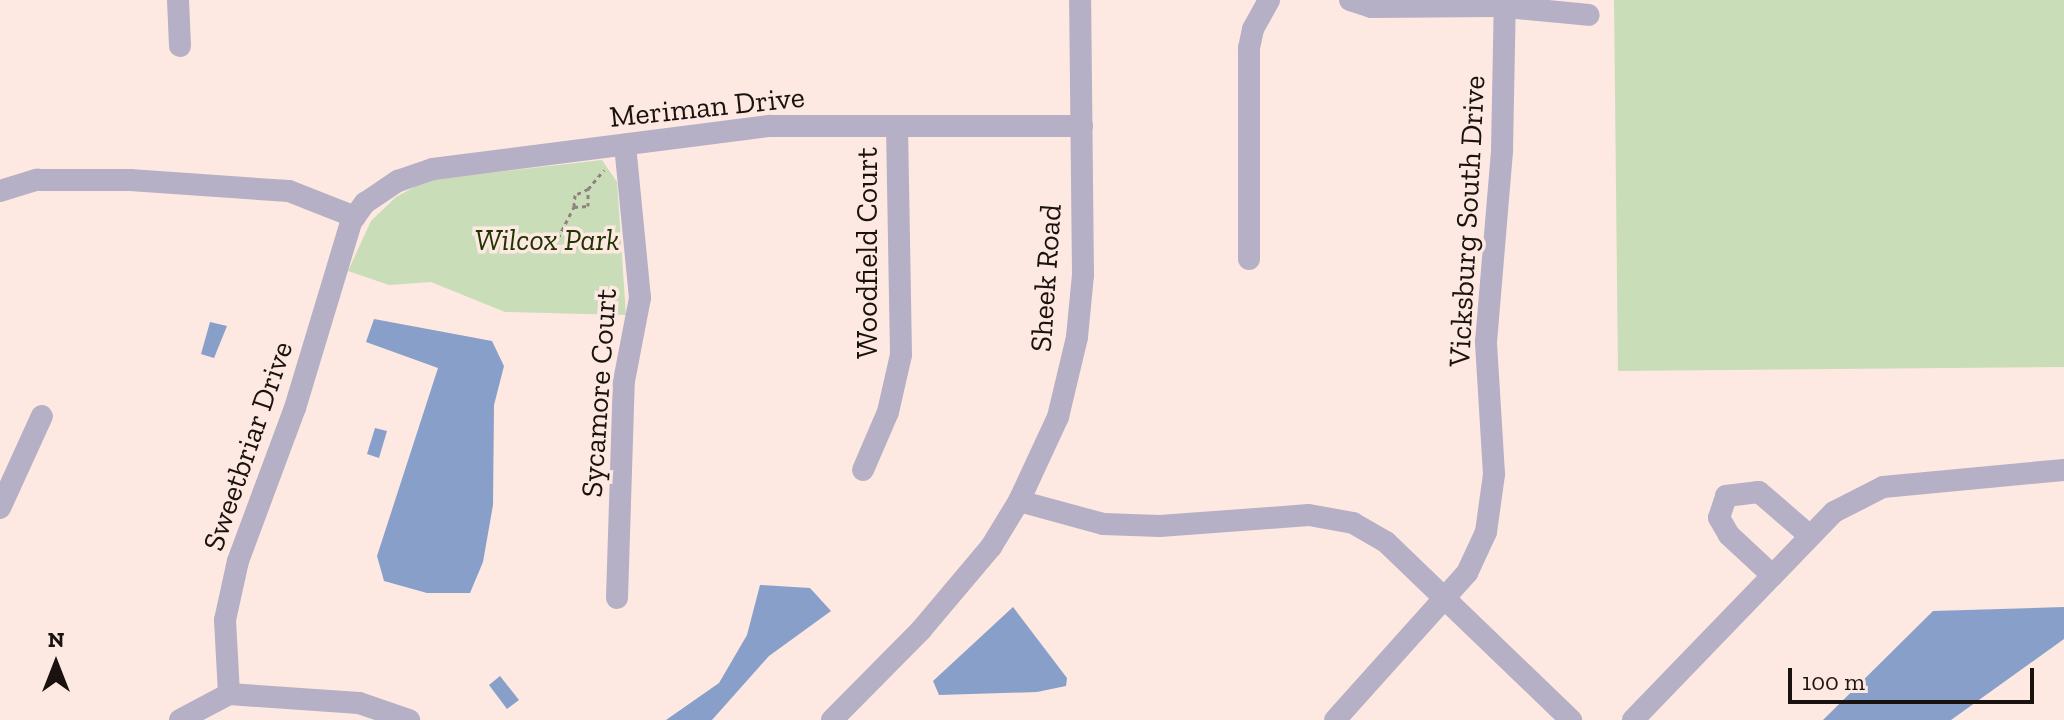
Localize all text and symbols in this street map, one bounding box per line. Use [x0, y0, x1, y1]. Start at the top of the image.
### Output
street label: Vicksburg South Drive [1441, 74, 1493, 368]
street label: Meriman Drive [608, 79, 806, 135]
street label: Woodfield Court [849, 147, 885, 359]
street label: Sheek Road [1023, 203, 1069, 353]
park label: Wilcox Park [474, 222, 620, 258]
street label: Sycamore Court [574, 287, 624, 499]
street label: Sweetbriar Drive [195, 336, 301, 556]
north arrow [16, 624, 96, 704]
text: N [48, 626, 64, 653]
scale bar [1792, 652, 2038, 702]
text: 100 m [1802, 667, 1865, 696]

